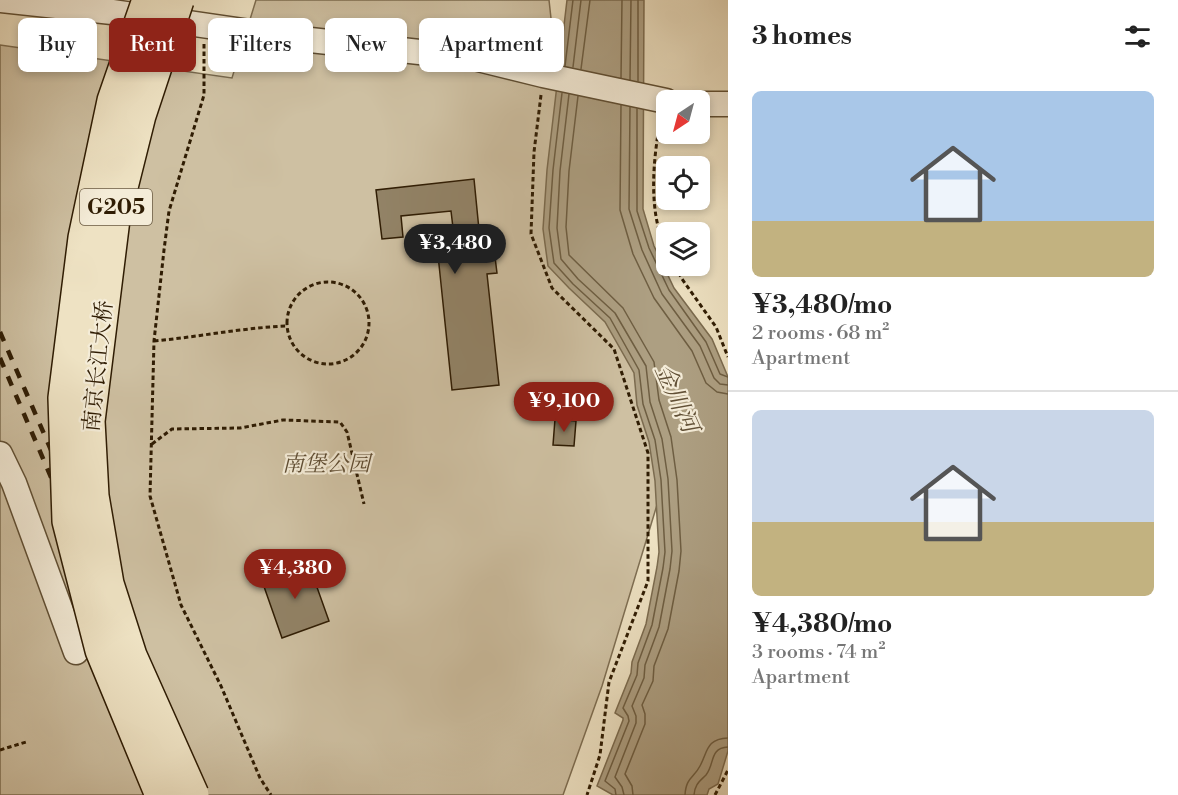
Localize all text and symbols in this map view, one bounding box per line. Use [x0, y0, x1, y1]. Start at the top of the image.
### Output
chip: Buy [18, 18, 97, 72]
chip: Rent [109, 18, 196, 72]
chip: Filters [208, 18, 313, 72]
chip: New [325, 18, 407, 72]
chip: Apartment [419, 18, 564, 72]
text: 3 homes [752, 20, 852, 52]
icon: filters [1121, 20, 1154, 53]
north arrow [656, 90, 710, 144]
map controls [656, 90, 710, 276]
icon: home [899, 130, 1007, 238]
button: locate [656, 156, 710, 210]
road number: G205 [80, 189, 152, 225]
button: layers [656, 222, 710, 276]
pin: ¥3,480 [406, 224, 504, 275]
text: ¥3,480 [418, 231, 492, 256]
text: ¥3,480/mo [752, 289, 892, 321]
street label: 南京长江大桥 [78, 299, 119, 433]
text: 2 rooms · 68 m² [752, 321, 889, 346]
text: Apartment [752, 346, 850, 371]
water label: 金川河 [648, 359, 706, 441]
pin: ¥9,100 [515, 382, 613, 433]
text: ¥9,100 [528, 389, 600, 414]
icon: home [899, 449, 1007, 557]
park label: 南堡公园 [282, 451, 373, 478]
pin: ¥4,380 [246, 549, 344, 600]
text: ¥4,380 [258, 556, 332, 581]
text: ¥4,380/mo [752, 608, 892, 640]
text: 3 rooms · 74 m² [752, 640, 885, 665]
text: Apartment [752, 665, 850, 690]

